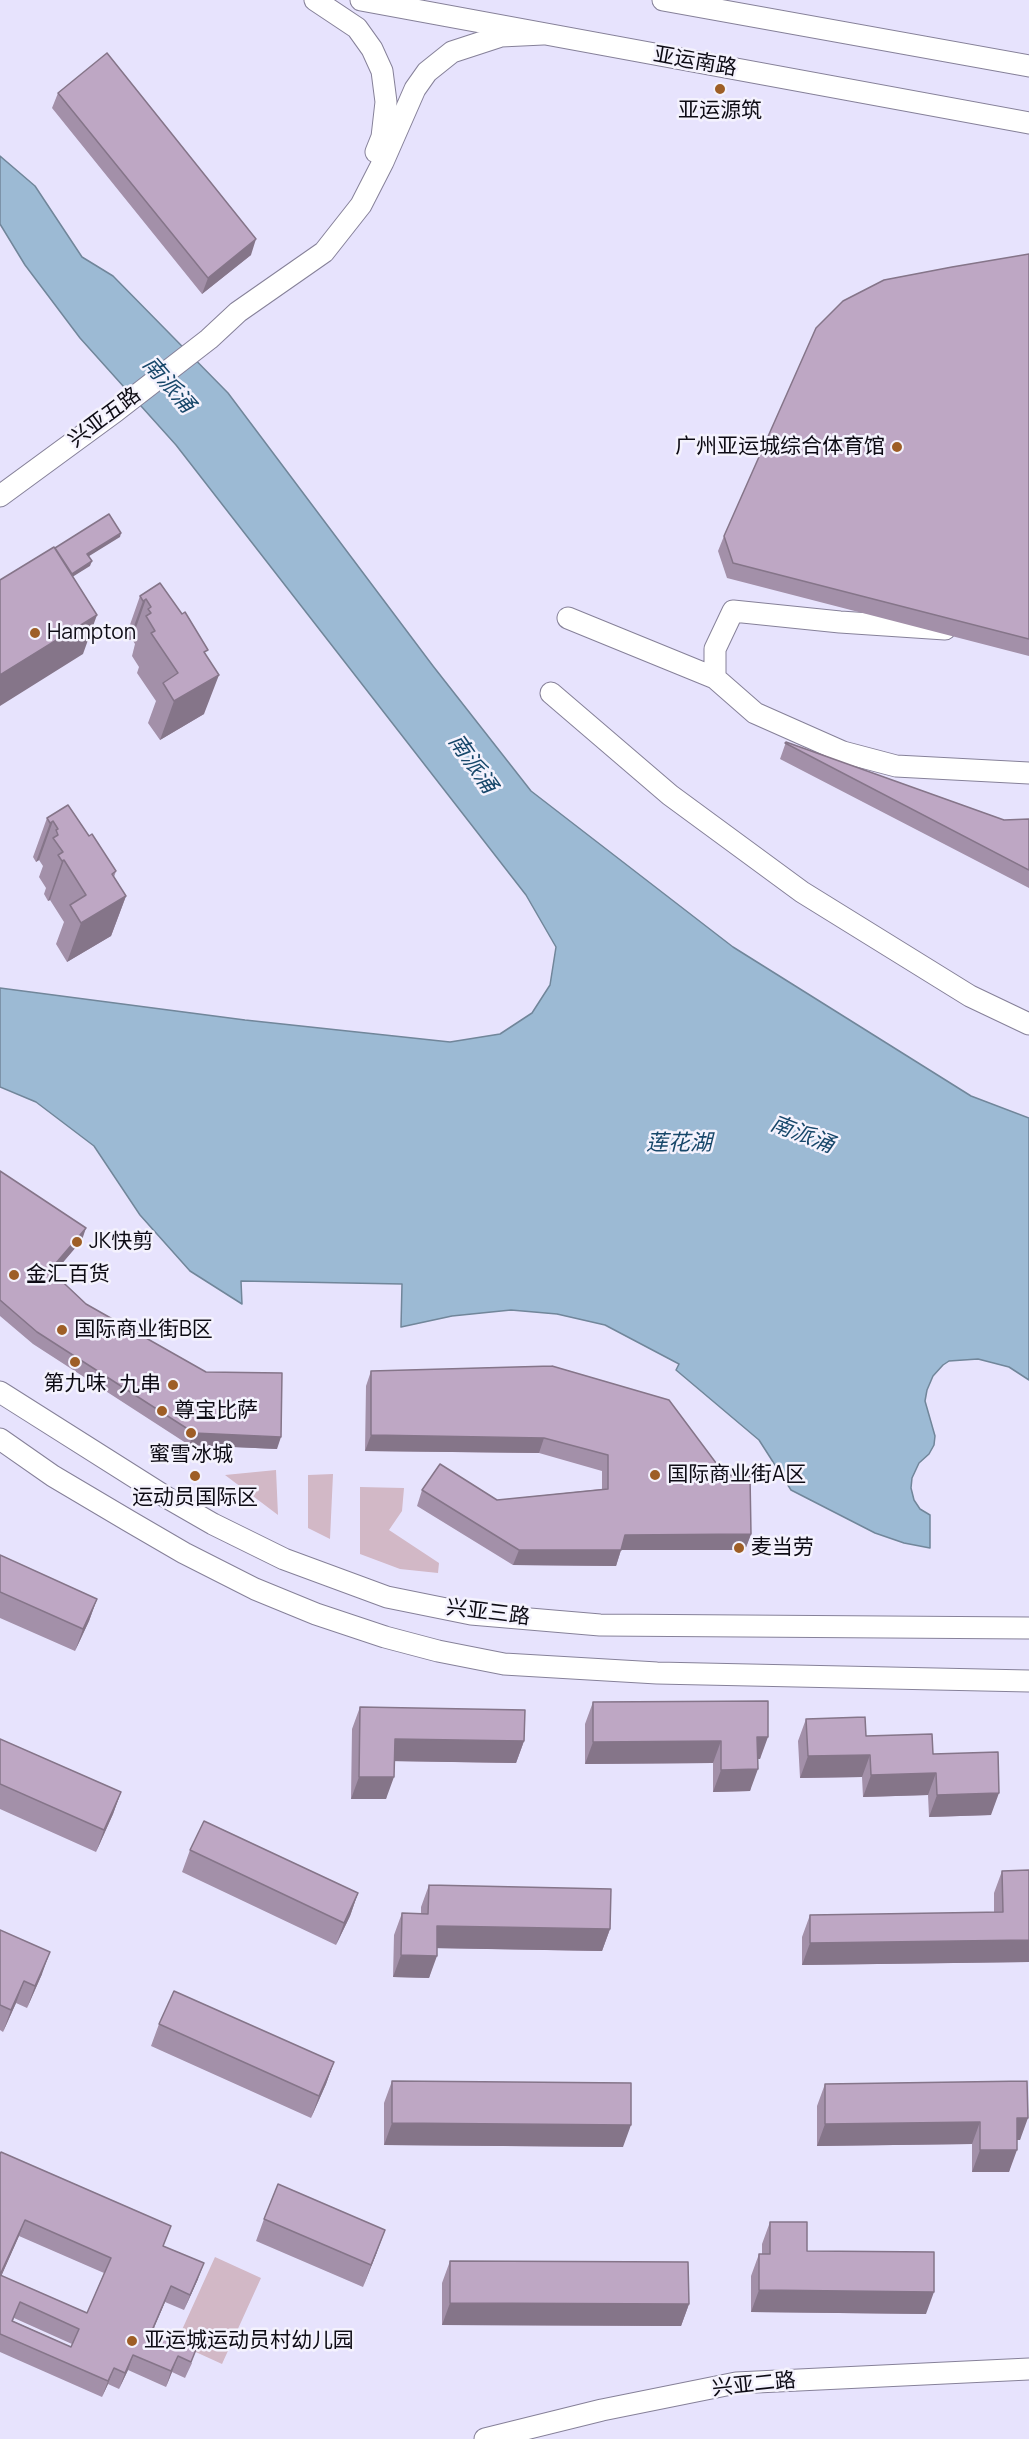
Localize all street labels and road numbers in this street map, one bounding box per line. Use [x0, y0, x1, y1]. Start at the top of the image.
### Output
street label: 亚运南路 [651, 42, 739, 82]
street label: 兴亚五路 [64, 383, 146, 453]
street label: 兴亚三路 [445, 1595, 531, 1631]
street label: 兴亚二路 [711, 2368, 797, 2402]

